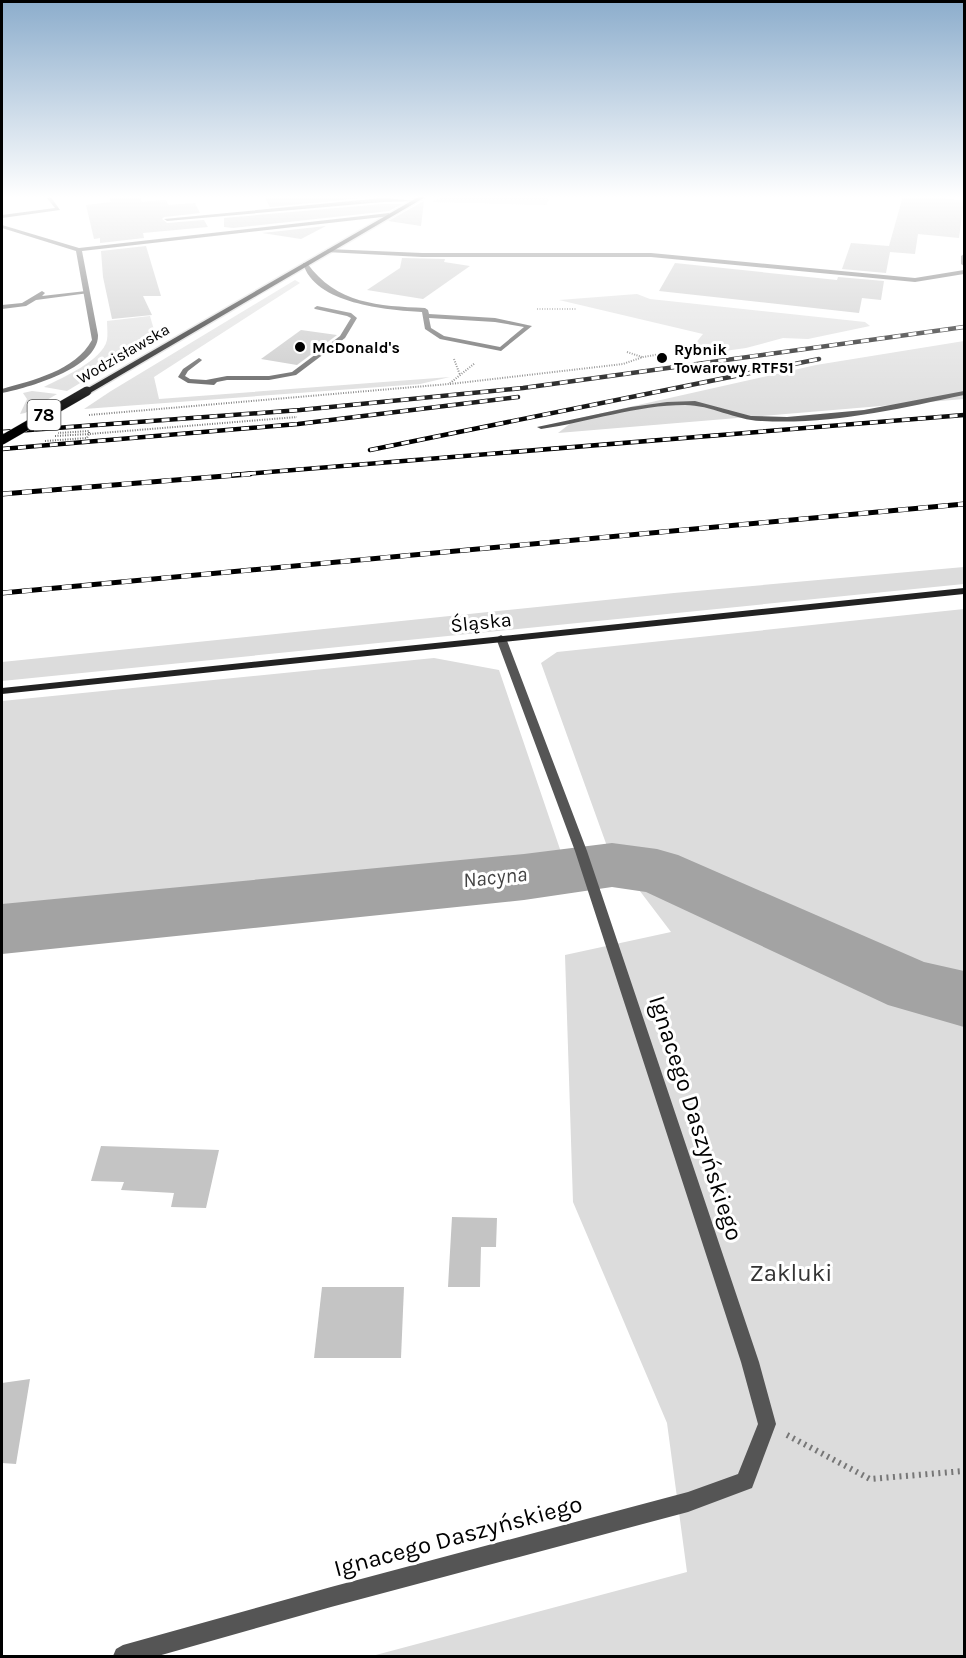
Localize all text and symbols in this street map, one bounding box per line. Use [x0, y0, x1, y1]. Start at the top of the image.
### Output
street label: Wodzisławska [74, 319, 173, 388]
place label: McDonald's [312, 338, 400, 357]
marker: McDonald's [293, 340, 307, 354]
place label: Rybnik Towarowy RTF51 [674, 340, 794, 377]
marker: Rybnik Towarowy RTF51 [655, 351, 669, 365]
road number: 78 [28, 400, 60, 430]
street label: Śląska [449, 607, 513, 637]
water label: Nacyna [462, 862, 528, 892]
street label: Ignacego Daszyńskiego [643, 992, 749, 1244]
park label: Zakluki [750, 1259, 832, 1287]
street label: Ignacego Daszyńskiego [331, 1489, 585, 1583]

